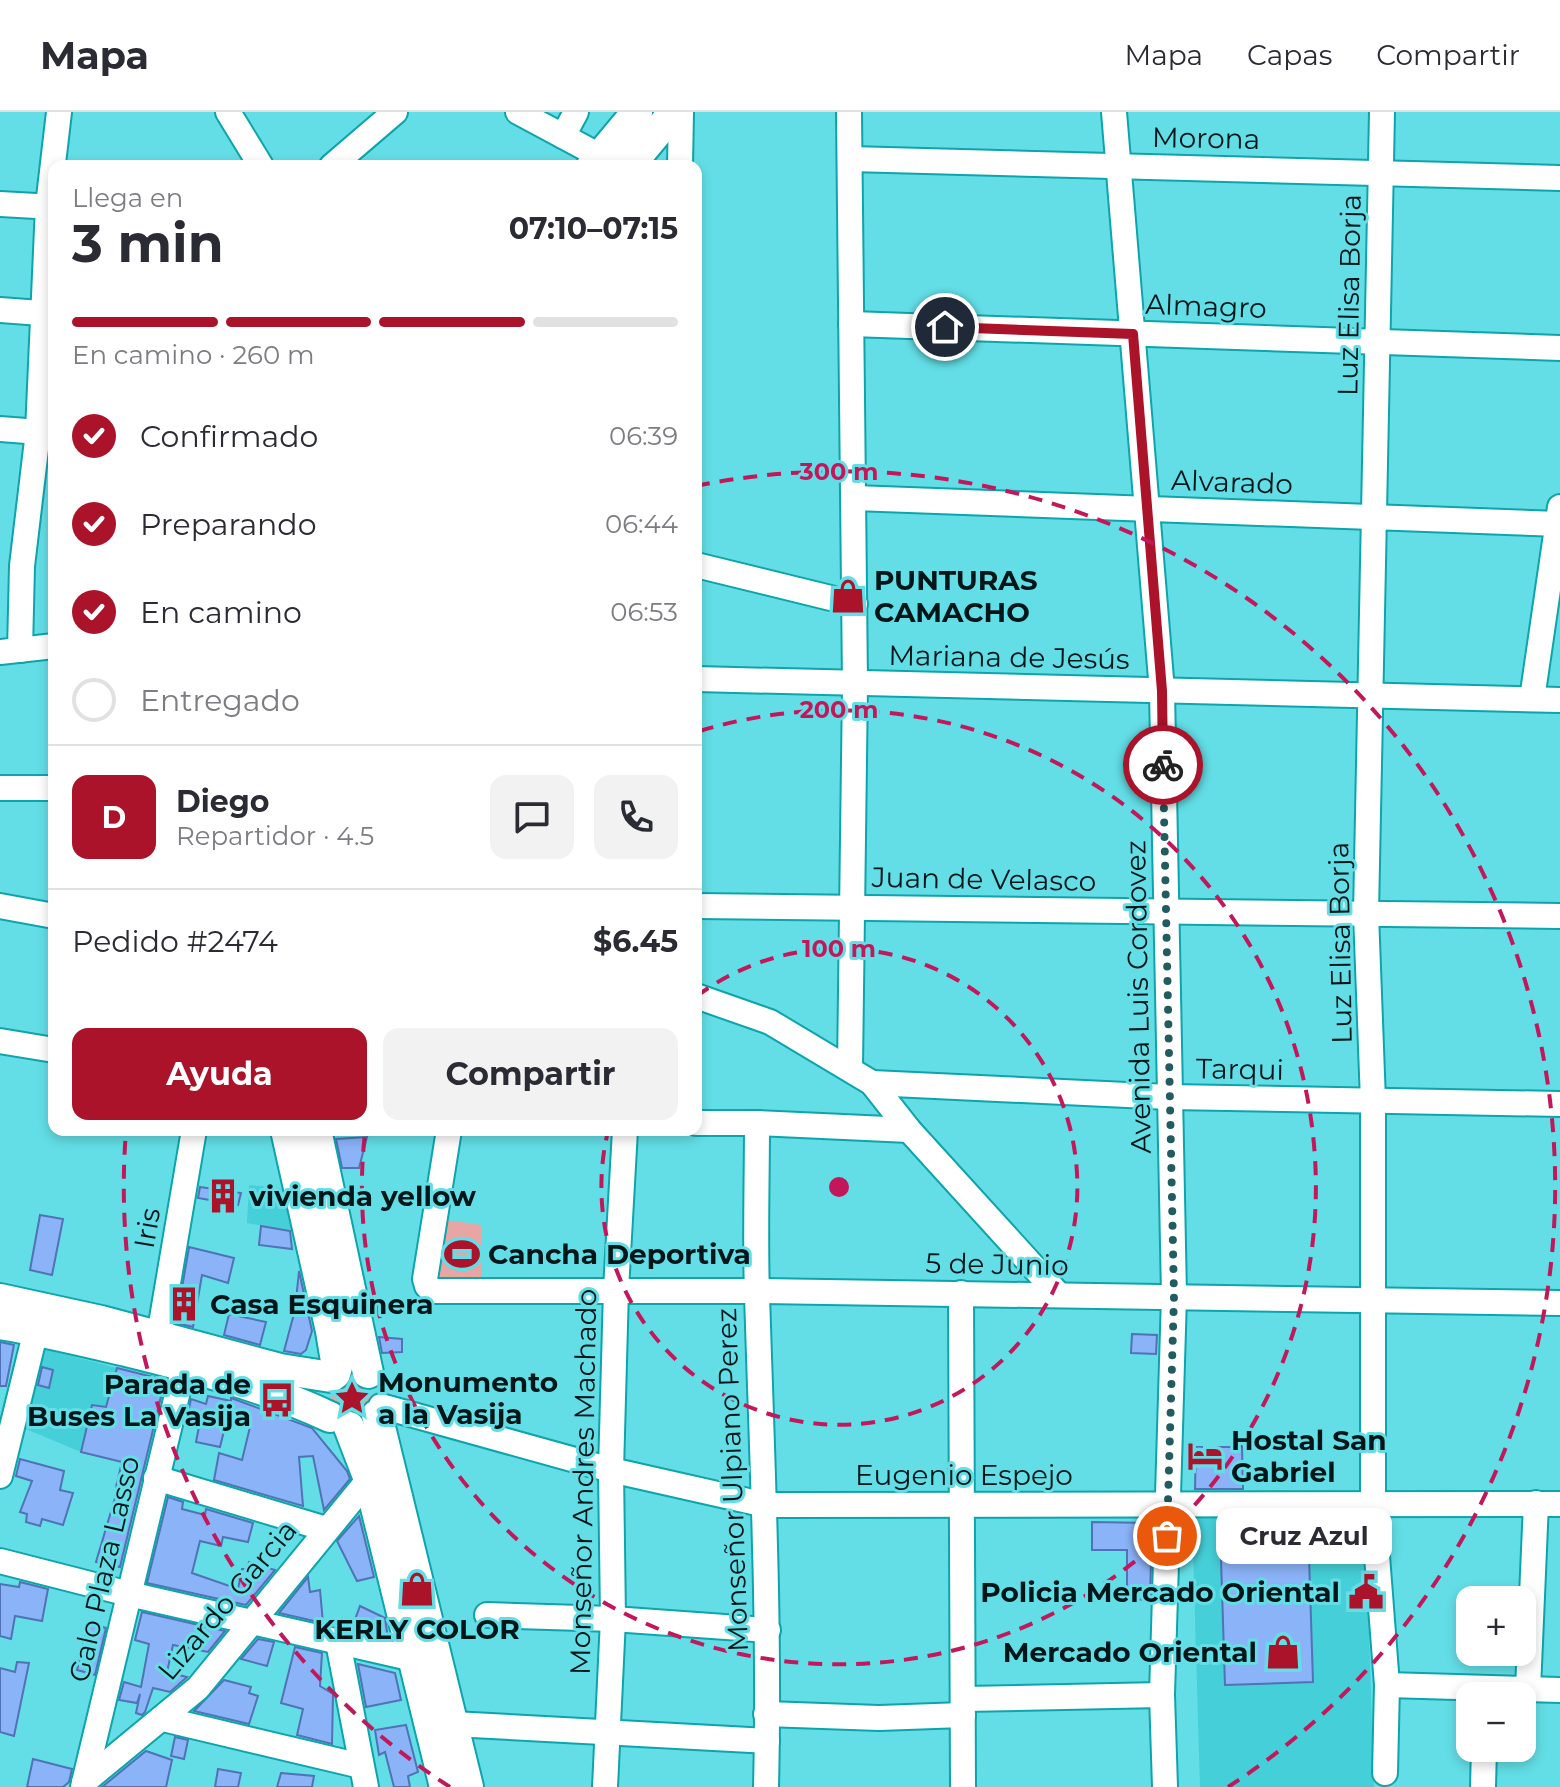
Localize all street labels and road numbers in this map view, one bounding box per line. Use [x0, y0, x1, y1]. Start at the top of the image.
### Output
street label: Morona [1152, 120, 1260, 156]
street label: Luz Elisa Borja [1330, 194, 1368, 396]
street label: Almagro [1145, 287, 1267, 325]
street label: Alvarado [1170, 463, 1294, 501]
street label: Mariana de Jesús [888, 638, 1130, 676]
street label: Avenida Luis Cordovez [1118, 840, 1158, 1154]
street label: Luz Elisa Borja [1321, 842, 1359, 1044]
street label: Juan de Velasco [870, 860, 1097, 898]
street label: Tarqui [1196, 1051, 1284, 1087]
street label: Iris [127, 1205, 167, 1251]
street label: 5 de Junio [925, 1246, 1069, 1282]
street label: Monseñor Andres Machado [563, 1289, 603, 1675]
street label: Monseñor Ulpiano Perez [709, 1307, 755, 1653]
street label: Galo Plaza Lasso [61, 1453, 147, 1685]
street label: Eugenio Espejo [855, 1458, 1073, 1492]
street label: Lizardo Garcia [150, 1513, 304, 1687]

